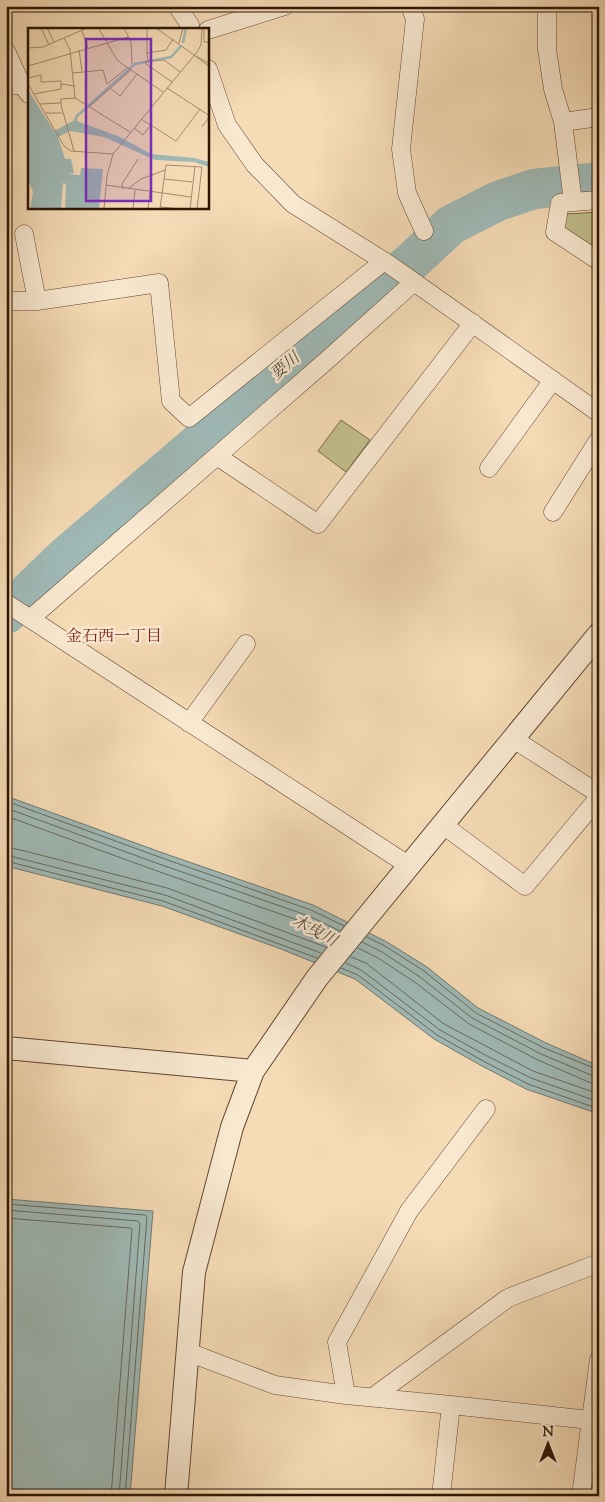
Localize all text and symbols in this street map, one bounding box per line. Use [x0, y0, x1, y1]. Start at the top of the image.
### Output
inset map [28, 28, 209, 209]
water label: 要川 [266, 347, 307, 386]
district label: 金石西一丁目 [66, 626, 162, 649]
water label: 木曳川 [287, 911, 342, 954]
north arrow [522, 1420, 572, 1470]
text: N [542, 1423, 554, 1443]

